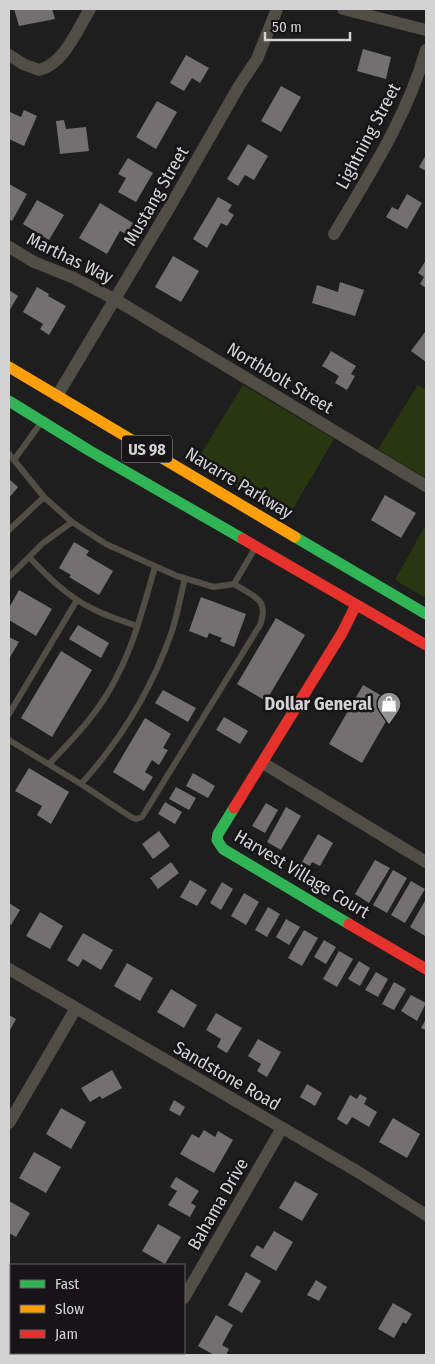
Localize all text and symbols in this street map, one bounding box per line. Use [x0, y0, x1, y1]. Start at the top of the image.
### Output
scale bar [265, 10, 350, 42]
text: 50 m [272, 18, 302, 36]
street label: Lightning Street [331, 79, 405, 193]
street label: Mustang Street [119, 142, 193, 250]
street label: Marthas Way [23, 228, 117, 288]
street label: Northbolt Street [223, 338, 337, 418]
road number: US 98 [122, 436, 172, 462]
street label: Navarre Parkway [181, 442, 297, 524]
shop icon: Dollar General [376, 691, 402, 725]
place label: Dollar General [265, 693, 372, 715]
street label: Harvest Village Court [231, 825, 374, 923]
street label: Sandstone Road [170, 1037, 284, 1115]
street label: Bahama Drive [183, 1154, 253, 1254]
legend [10, 1264, 185, 1354]
text: Fast [55, 1275, 79, 1293]
text: Slow [55, 1300, 84, 1318]
text: Jam [55, 1325, 78, 1343]

